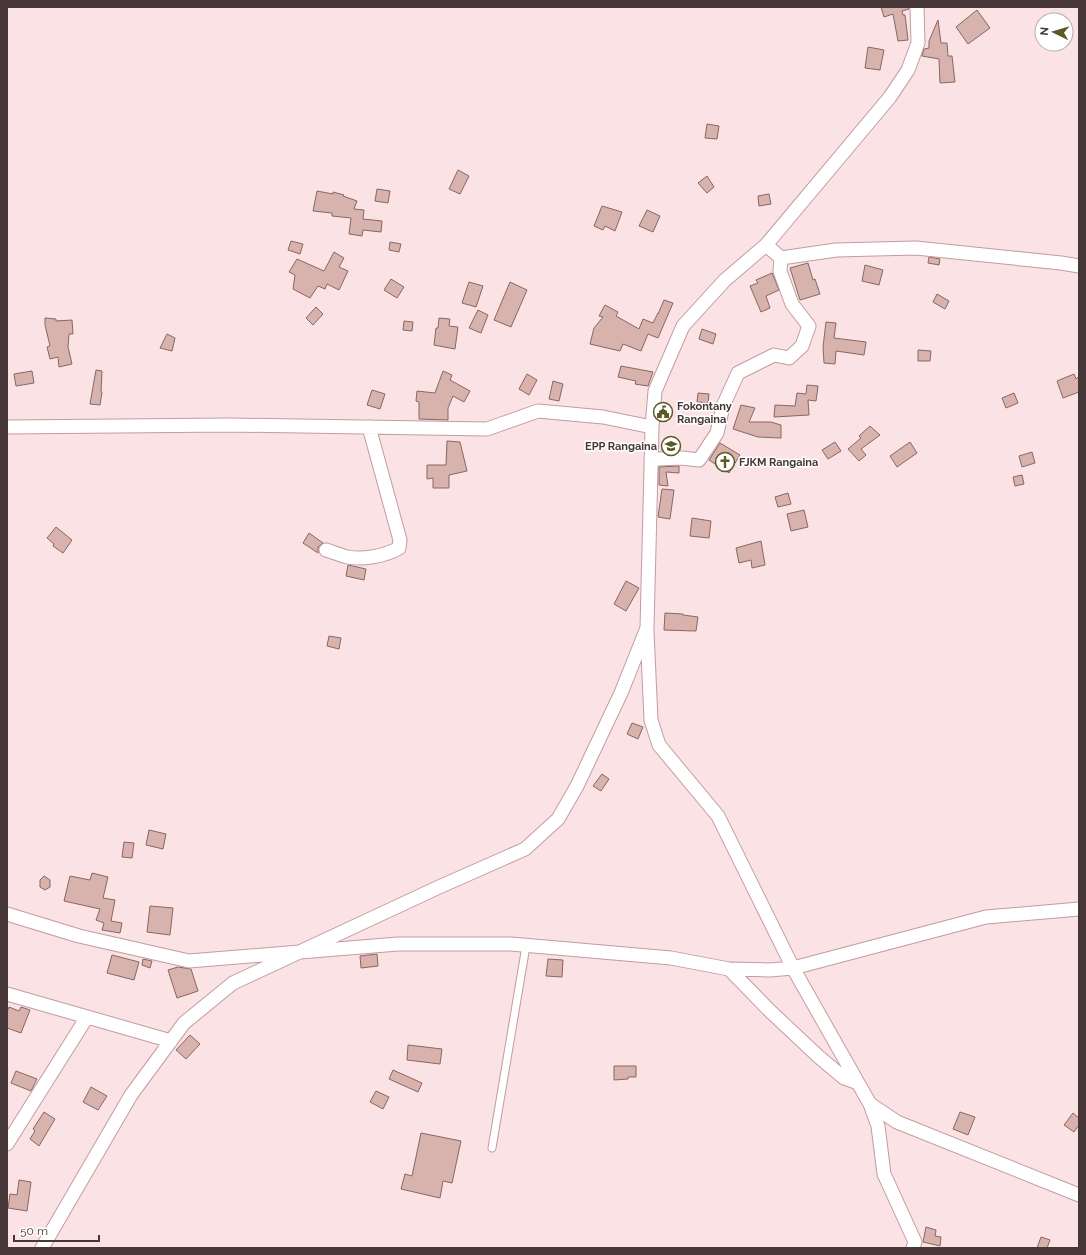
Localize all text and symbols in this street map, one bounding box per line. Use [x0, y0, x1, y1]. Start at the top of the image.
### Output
north arrow [1034, 12, 1074, 52]
text: N [1038, 26, 1051, 36]
place label: Fokontany Rangaina [677, 400, 732, 426]
public building icon: Fokontany Rangaina [652, 401, 674, 423]
school or university icon: EPP Rangaina [660, 435, 682, 457]
place label: EPP Rangaina [585, 440, 657, 453]
church icon: FJKM Rangaina [714, 451, 736, 473]
place label: FJKM Rangaina [739, 456, 818, 469]
scale bar [14, 1217, 99, 1243]
text: 50 m [20, 1224, 48, 1238]

